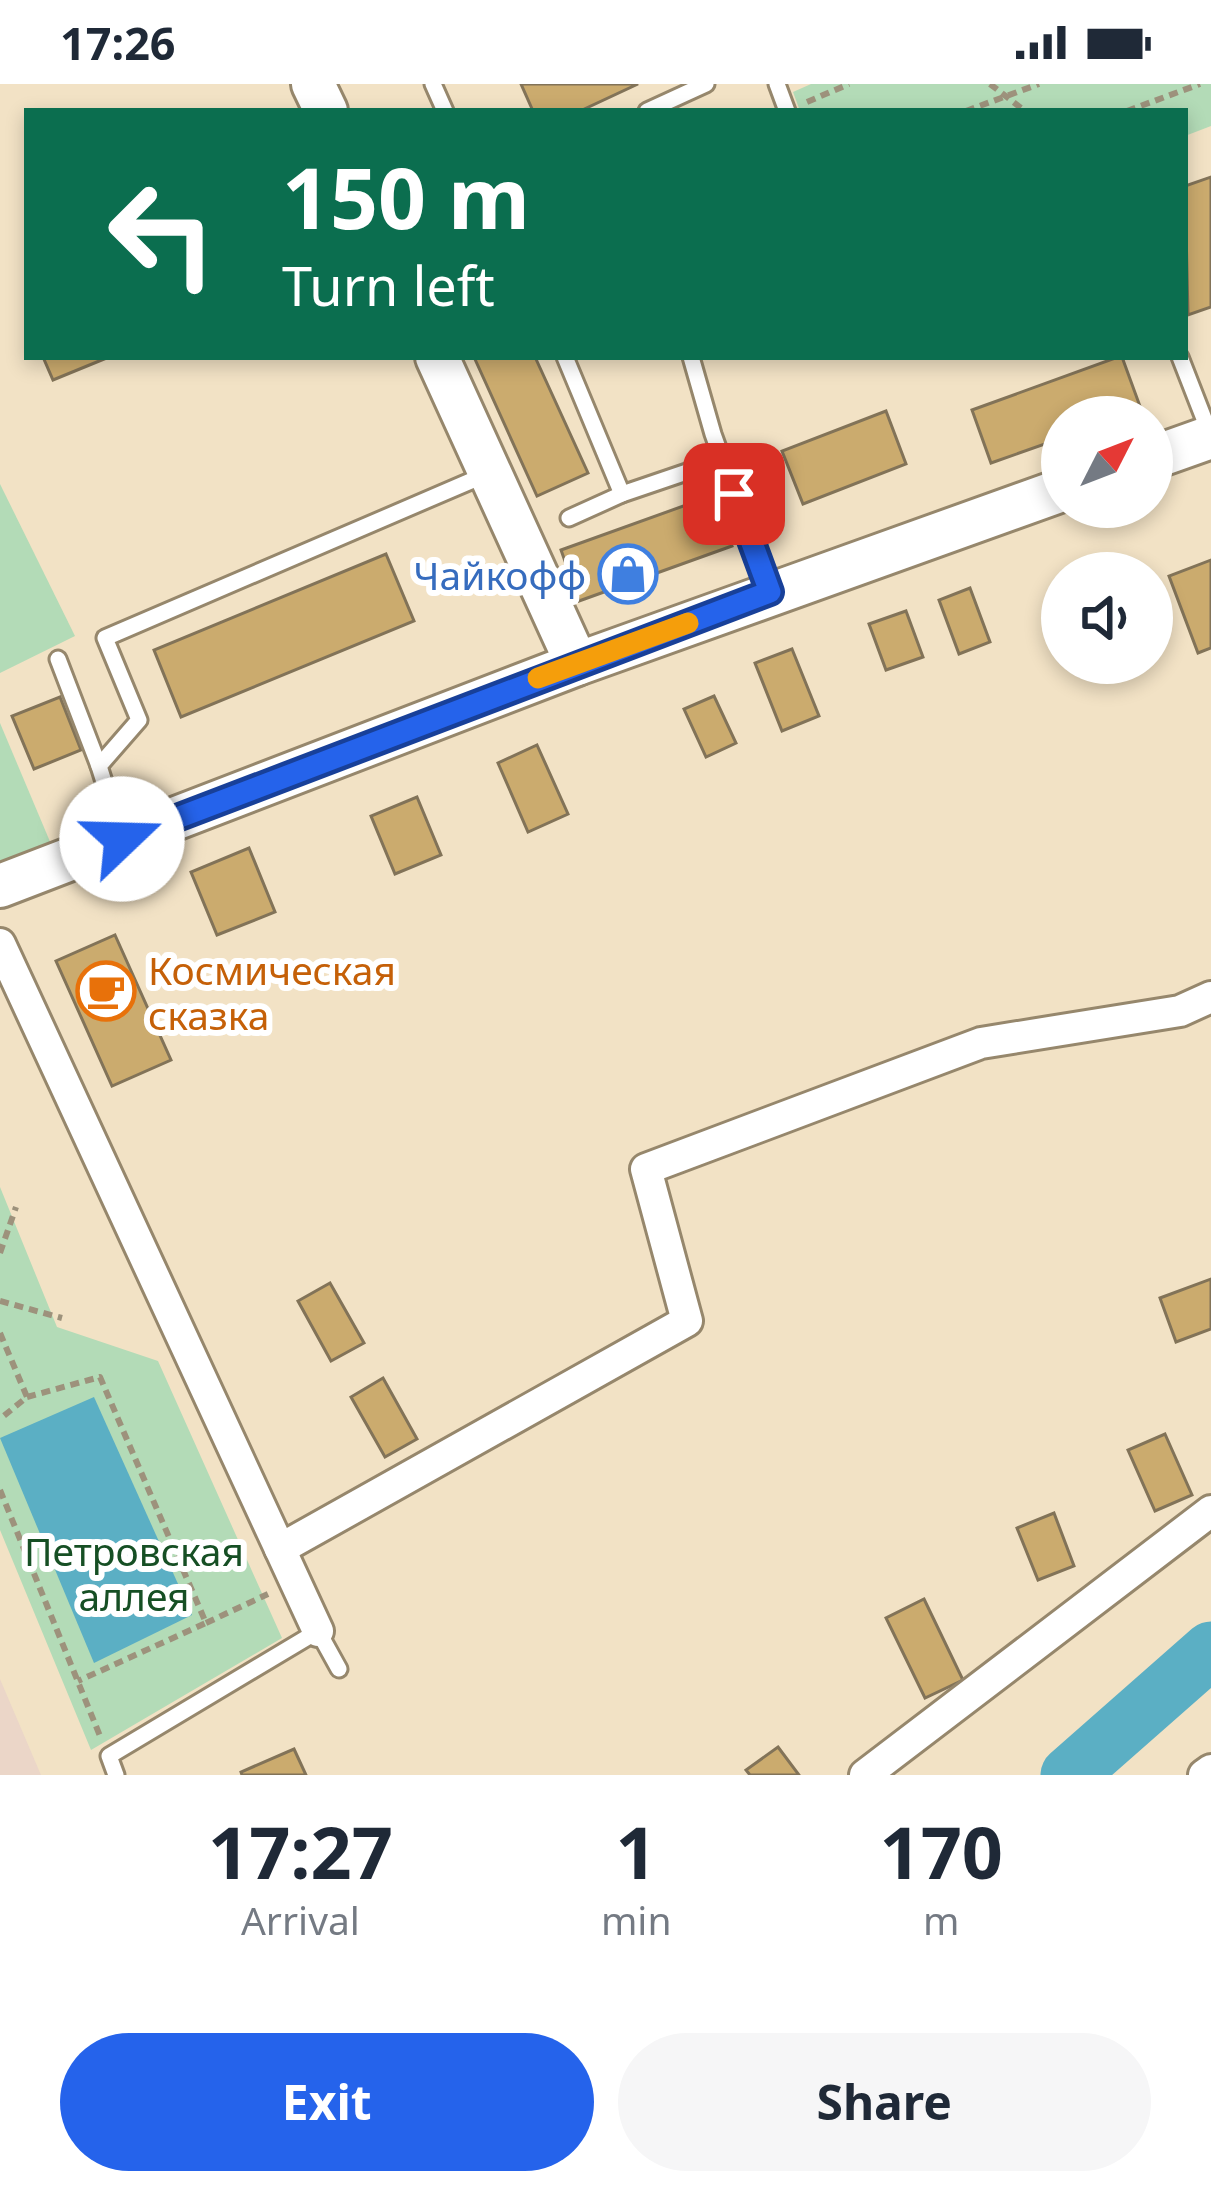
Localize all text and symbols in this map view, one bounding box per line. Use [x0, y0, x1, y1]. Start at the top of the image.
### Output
text: 17:26 [60, 12, 176, 73]
text: 150 m [282, 139, 530, 254]
icon: left [84, 156, 240, 312]
text: Turn left [282, 248, 495, 322]
north arrow [1041, 396, 1173, 528]
map controls [1041, 396, 1173, 684]
pin [683, 443, 785, 545]
icon: arrive [701, 461, 767, 527]
shop icon: Чайкофф [597, 543, 659, 605]
place label: Чайкофф [413, 548, 586, 601]
button: sound [1041, 552, 1173, 684]
position arrow [59, 776, 185, 902]
place label: Космическая сказка [148, 943, 396, 1041]
cafe icon: Космическая сказка [75, 960, 137, 1022]
park label: Петровская аллея [24, 1524, 244, 1622]
text: 17:27 [208, 1802, 393, 1900]
text: 1 [616, 1802, 657, 1900]
text: 170 [879, 1802, 1003, 1900]
text: Arrival [241, 1893, 360, 1946]
text: min [601, 1893, 672, 1946]
text: m [923, 1893, 959, 1946]
button: Exit [60, 2033, 594, 2171]
button: Share [618, 2033, 1151, 2171]

